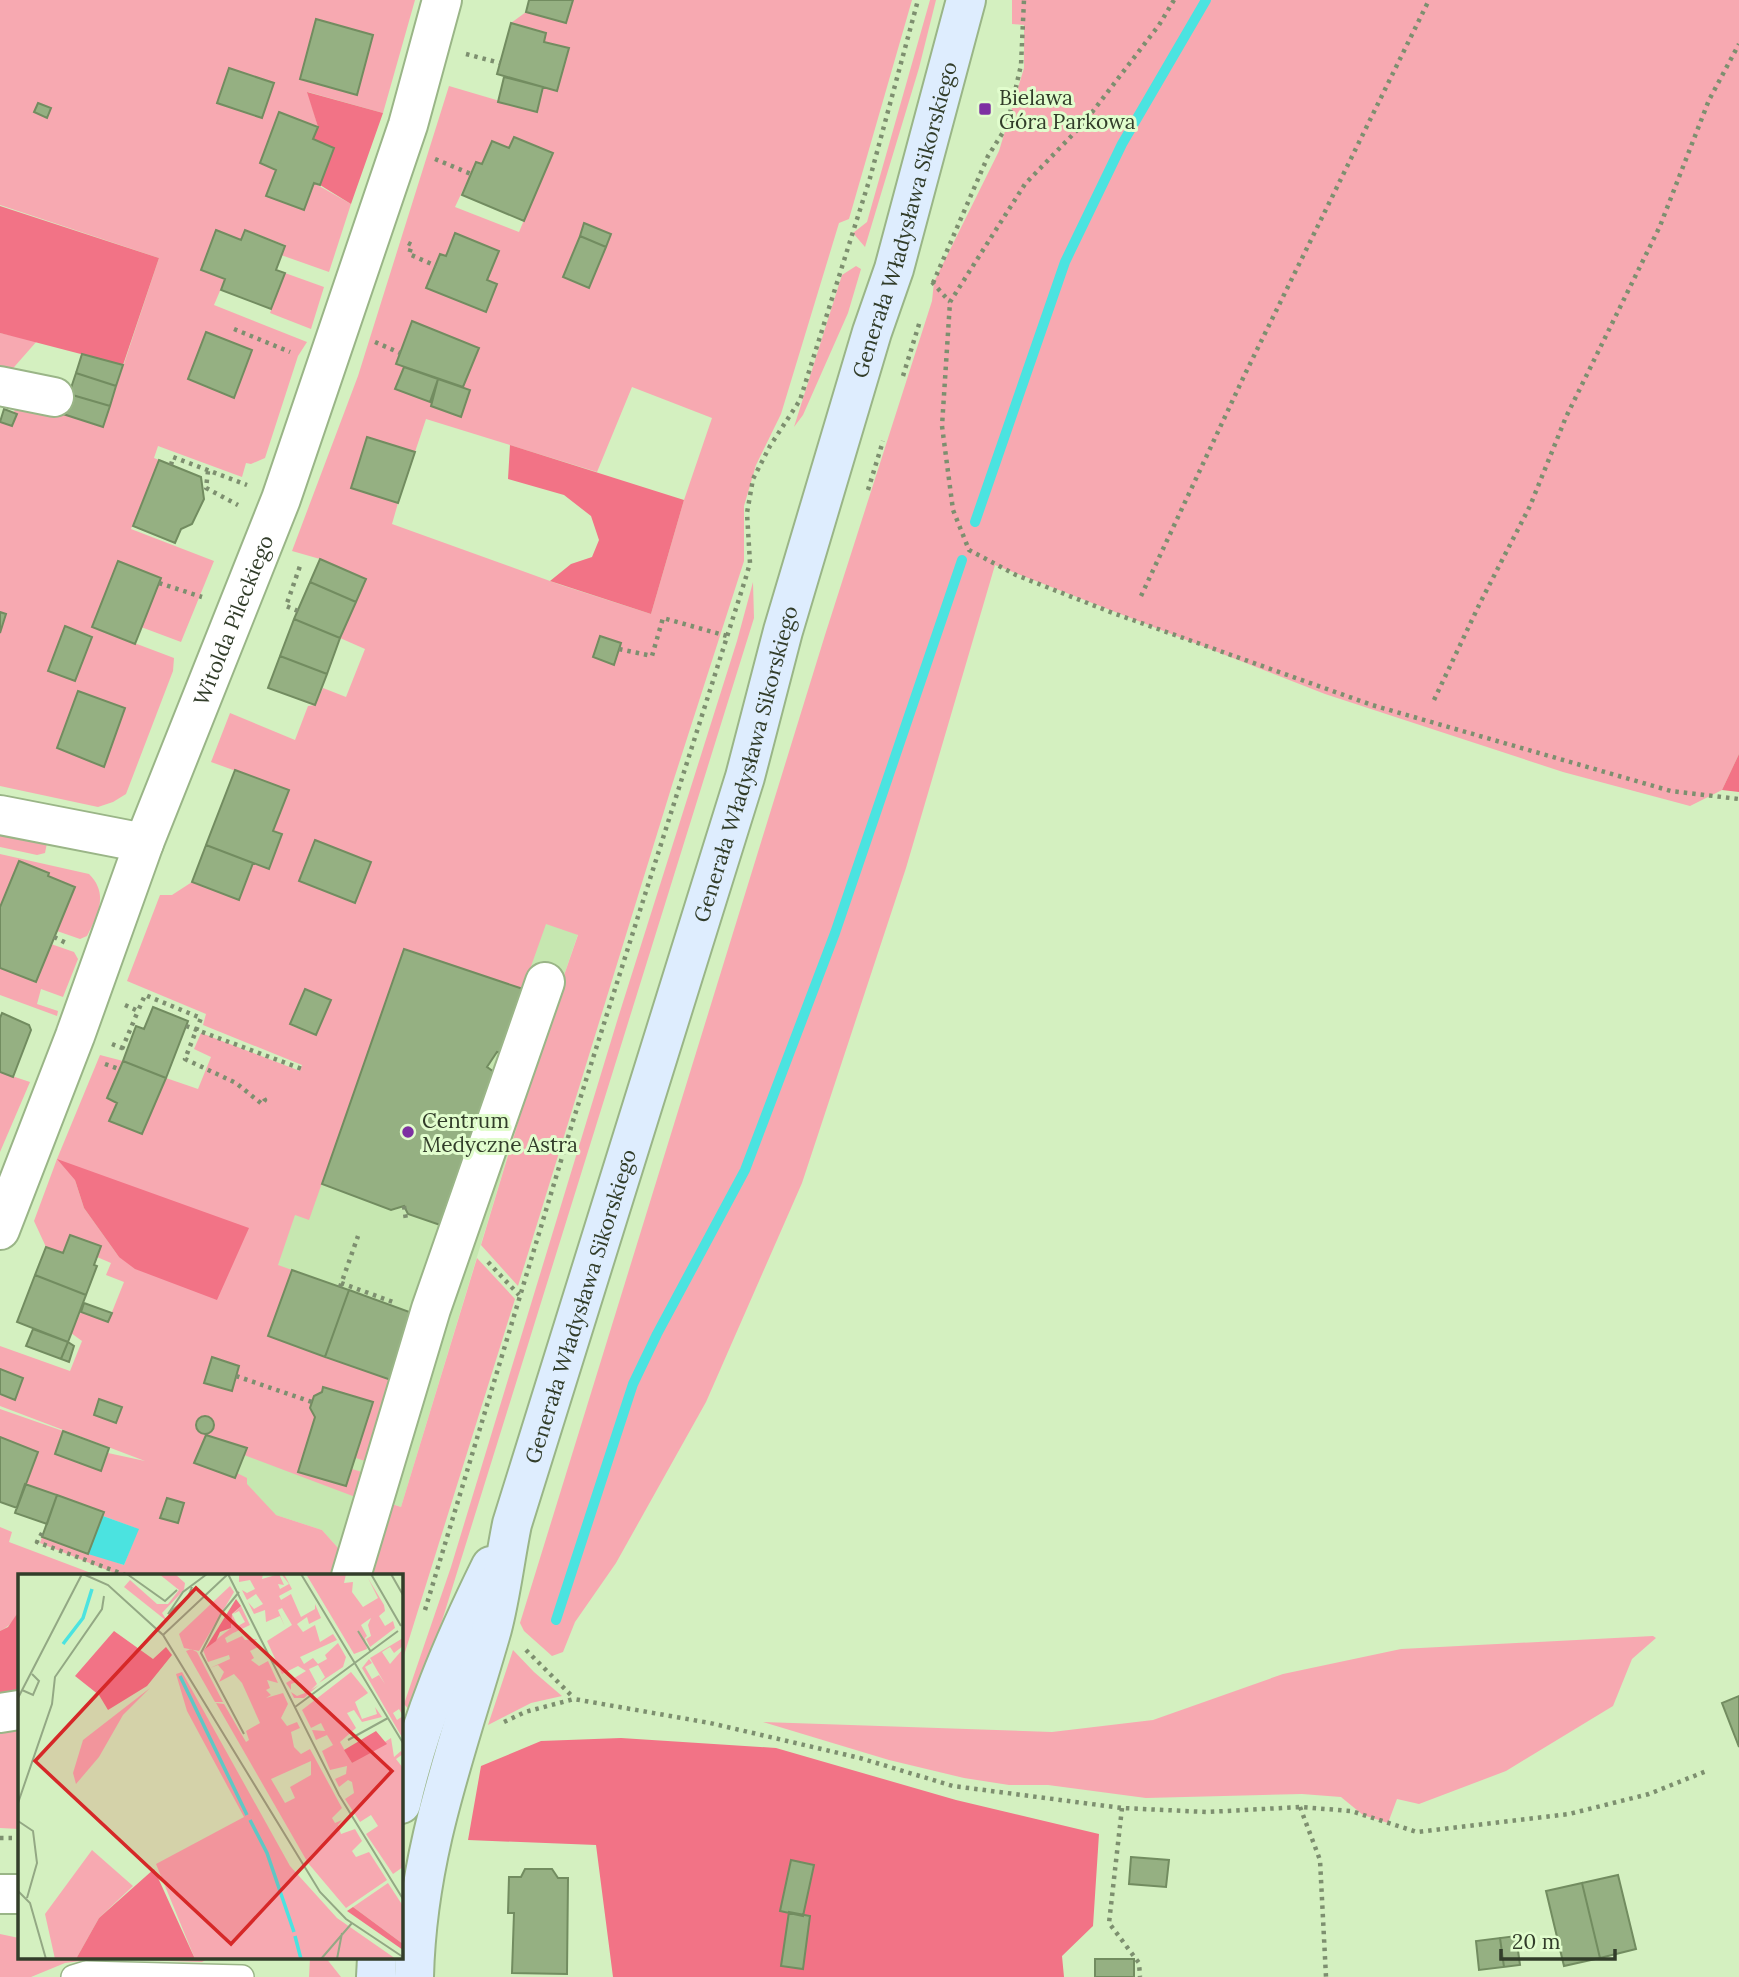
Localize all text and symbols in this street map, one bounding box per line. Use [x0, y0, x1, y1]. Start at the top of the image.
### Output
street label: Generała Władysława Sikorskiego [846, 59, 962, 381]
place label: Bielawa Góra Parkowa [999, 84, 1136, 135]
marker: Bielawa Góra Parkowa [977, 101, 993, 117]
street label: Witolda Pileckiego [187, 531, 279, 709]
street label: Generała Władysława Sikorskiego [687, 602, 803, 925]
place label: Centrum Medyczne Astra [422, 1107, 578, 1158]
marker: Centrum Medyczne Astra [400, 1124, 416, 1140]
street label: Generała Władysława Sikorskiego [518, 1145, 642, 1467]
inset map [18, 1574, 402, 1960]
scale bar [1501, 1918, 1615, 1962]
text: 20 m [1512, 1928, 1561, 1955]

